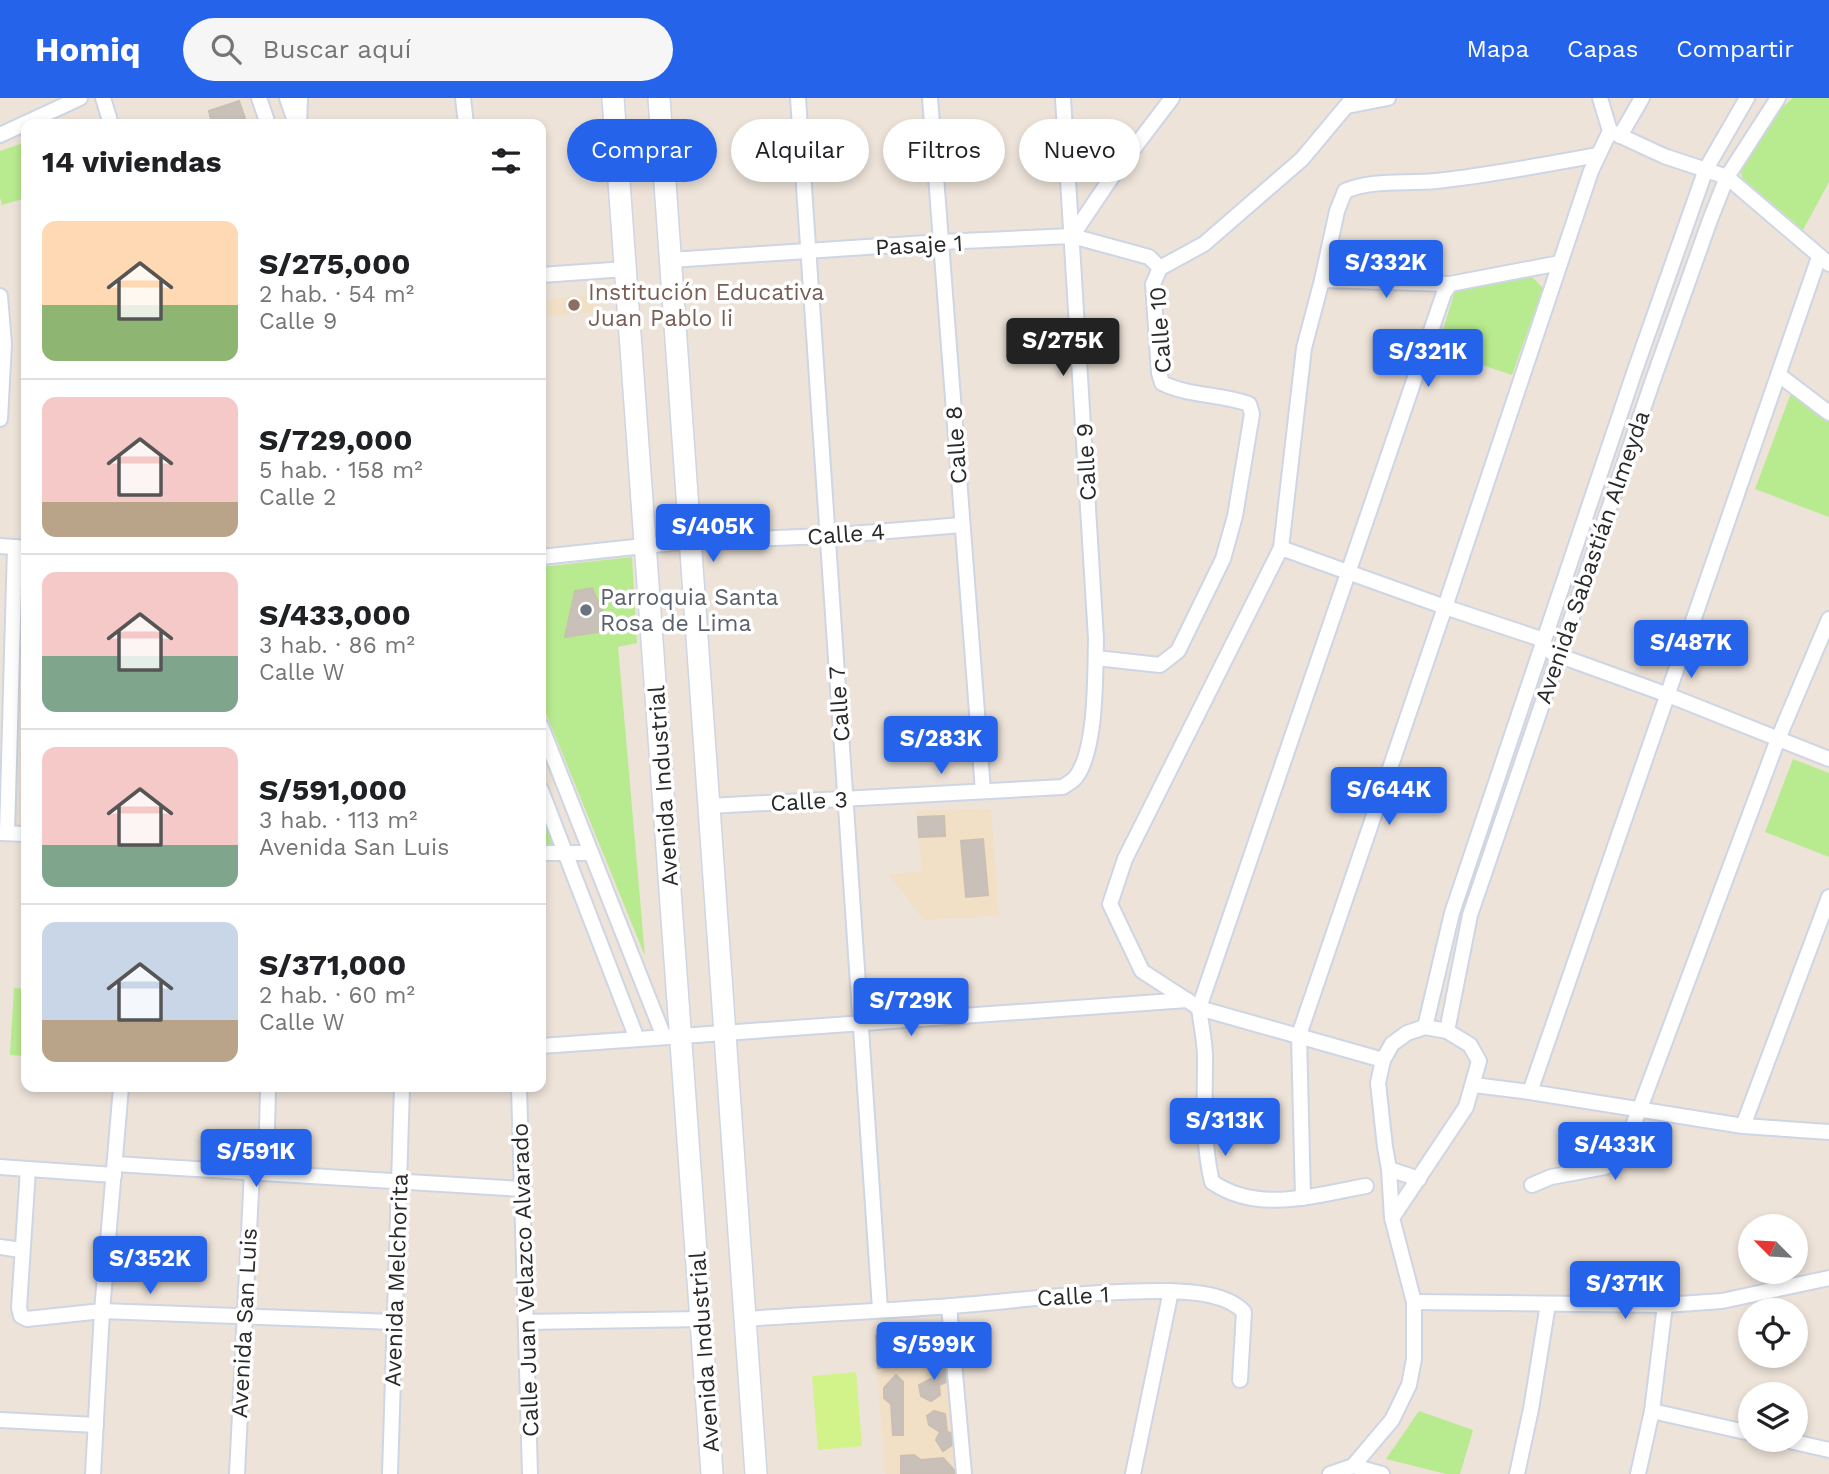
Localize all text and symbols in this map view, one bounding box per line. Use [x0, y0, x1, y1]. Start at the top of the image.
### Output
search box [183, 18, 673, 81]
text: Homiq [35, 30, 141, 69]
icon: search [207, 30, 245, 68]
text: Buscar aquí [263, 34, 411, 64]
text: Mapa [1466, 35, 1529, 63]
text: Capas [1567, 35, 1638, 63]
text: Compartir [1676, 35, 1794, 63]
chip: Comprar [567, 119, 717, 182]
chip: Alquilar [731, 119, 869, 182]
chip: Filtros [883, 119, 1005, 182]
chip: Nuevo [1019, 119, 1140, 182]
icon: filters [487, 142, 525, 180]
text: 14 viviendas [42, 144, 222, 179]
street label: Pasaje 1 [874, 230, 964, 261]
pin: S/332K [1329, 240, 1443, 300]
text: S/275,000 [259, 246, 411, 281]
icon: home [98, 249, 182, 333]
text: S/332K [1345, 249, 1427, 276]
place label: Institución Educativa Juan Pablo Ii [588, 279, 824, 332]
text: 2 hab. · 54 m² [259, 281, 414, 308]
street label: Calle 10 [1144, 286, 1177, 374]
marker: Institución Educativa Juan Pablo Ii [566, 297, 582, 313]
text: Calle 9 [259, 308, 337, 335]
pin: S/275K [1006, 318, 1120, 378]
text: S/275K [1022, 327, 1104, 354]
pin: S/321K [1371, 330, 1485, 389]
text: S/321K [1389, 338, 1467, 365]
street label: Calle 8 [940, 405, 973, 485]
street label: Avenida Sabastián Almeyda [1530, 407, 1655, 707]
text: S/729,000 [259, 422, 413, 457]
street label: Calle 9 [1071, 422, 1102, 502]
icon: home [98, 425, 182, 509]
text: 5 hab. · 158 m² [259, 457, 423, 484]
text: Calle 2 [259, 484, 336, 511]
pin: S/405K [656, 504, 770, 564]
text: S/405K [672, 513, 754, 540]
street label: Calle 4 [806, 518, 886, 551]
place label: Parroquia Santa Rosa de Lima [600, 584, 779, 637]
text: S/433,000 [259, 597, 411, 632]
icon: home [98, 600, 182, 684]
marker: Parroquia Santa Rosa de Lima [578, 602, 594, 618]
pin: S/487K [1634, 620, 1748, 680]
text: S/487K [1650, 629, 1732, 656]
text: 3 hab. · 86 m² [259, 632, 415, 659]
text: Calle W [259, 659, 345, 686]
street label: Calle 7 [823, 665, 856, 743]
street label: Avenida Industrial [643, 684, 684, 887]
pin: S/283K [884, 716, 998, 776]
text: S/283K [900, 725, 982, 752]
pin: S/644K [1332, 768, 1446, 827]
text: S/591,000 [259, 772, 407, 807]
icon: home [98, 775, 182, 859]
text: S/644K [1347, 776, 1431, 803]
street label: Calle 3 [770, 786, 848, 817]
text: 3 hab. · 113 m² [259, 807, 418, 834]
text: Avenida San Luis [259, 834, 449, 861]
text: S/371,000 [259, 947, 406, 982]
icon: home [98, 950, 182, 1034]
pin: S/729K [854, 978, 968, 1038]
text: 2 hab. · 60 m² [259, 982, 415, 1009]
text: S/729K [870, 987, 952, 1014]
text: Calle W [259, 1009, 345, 1036]
pin: S/313K [1168, 1098, 1282, 1158]
text: S/313K [1186, 1107, 1264, 1134]
street label: Calle Juan Velazco Alvarado [507, 1122, 544, 1438]
pin: S/433K [1558, 1122, 1672, 1182]
pin: S/591K [199, 1130, 313, 1189]
text: S/433K [1574, 1131, 1656, 1158]
text: S/591K [217, 1138, 295, 1165]
street label: Avenida Melchorita [379, 1173, 414, 1387]
north arrow [1738, 1214, 1808, 1284]
map controls [1738, 1214, 1808, 1452]
street label: Avenida San Luis [226, 1227, 263, 1419]
pin: S/352K [93, 1236, 207, 1296]
text: S/352K [109, 1245, 191, 1272]
street label: Avenida Industrial [684, 1250, 725, 1453]
pin: S/371K [1568, 1262, 1682, 1321]
text: S/371K [1586, 1270, 1664, 1297]
street label: Calle 1 [1036, 1281, 1110, 1312]
button: locate [1738, 1298, 1808, 1368]
pin: S/599K [877, 1322, 991, 1382]
text: S/599K [893, 1331, 975, 1358]
button: layers [1738, 1382, 1808, 1452]

